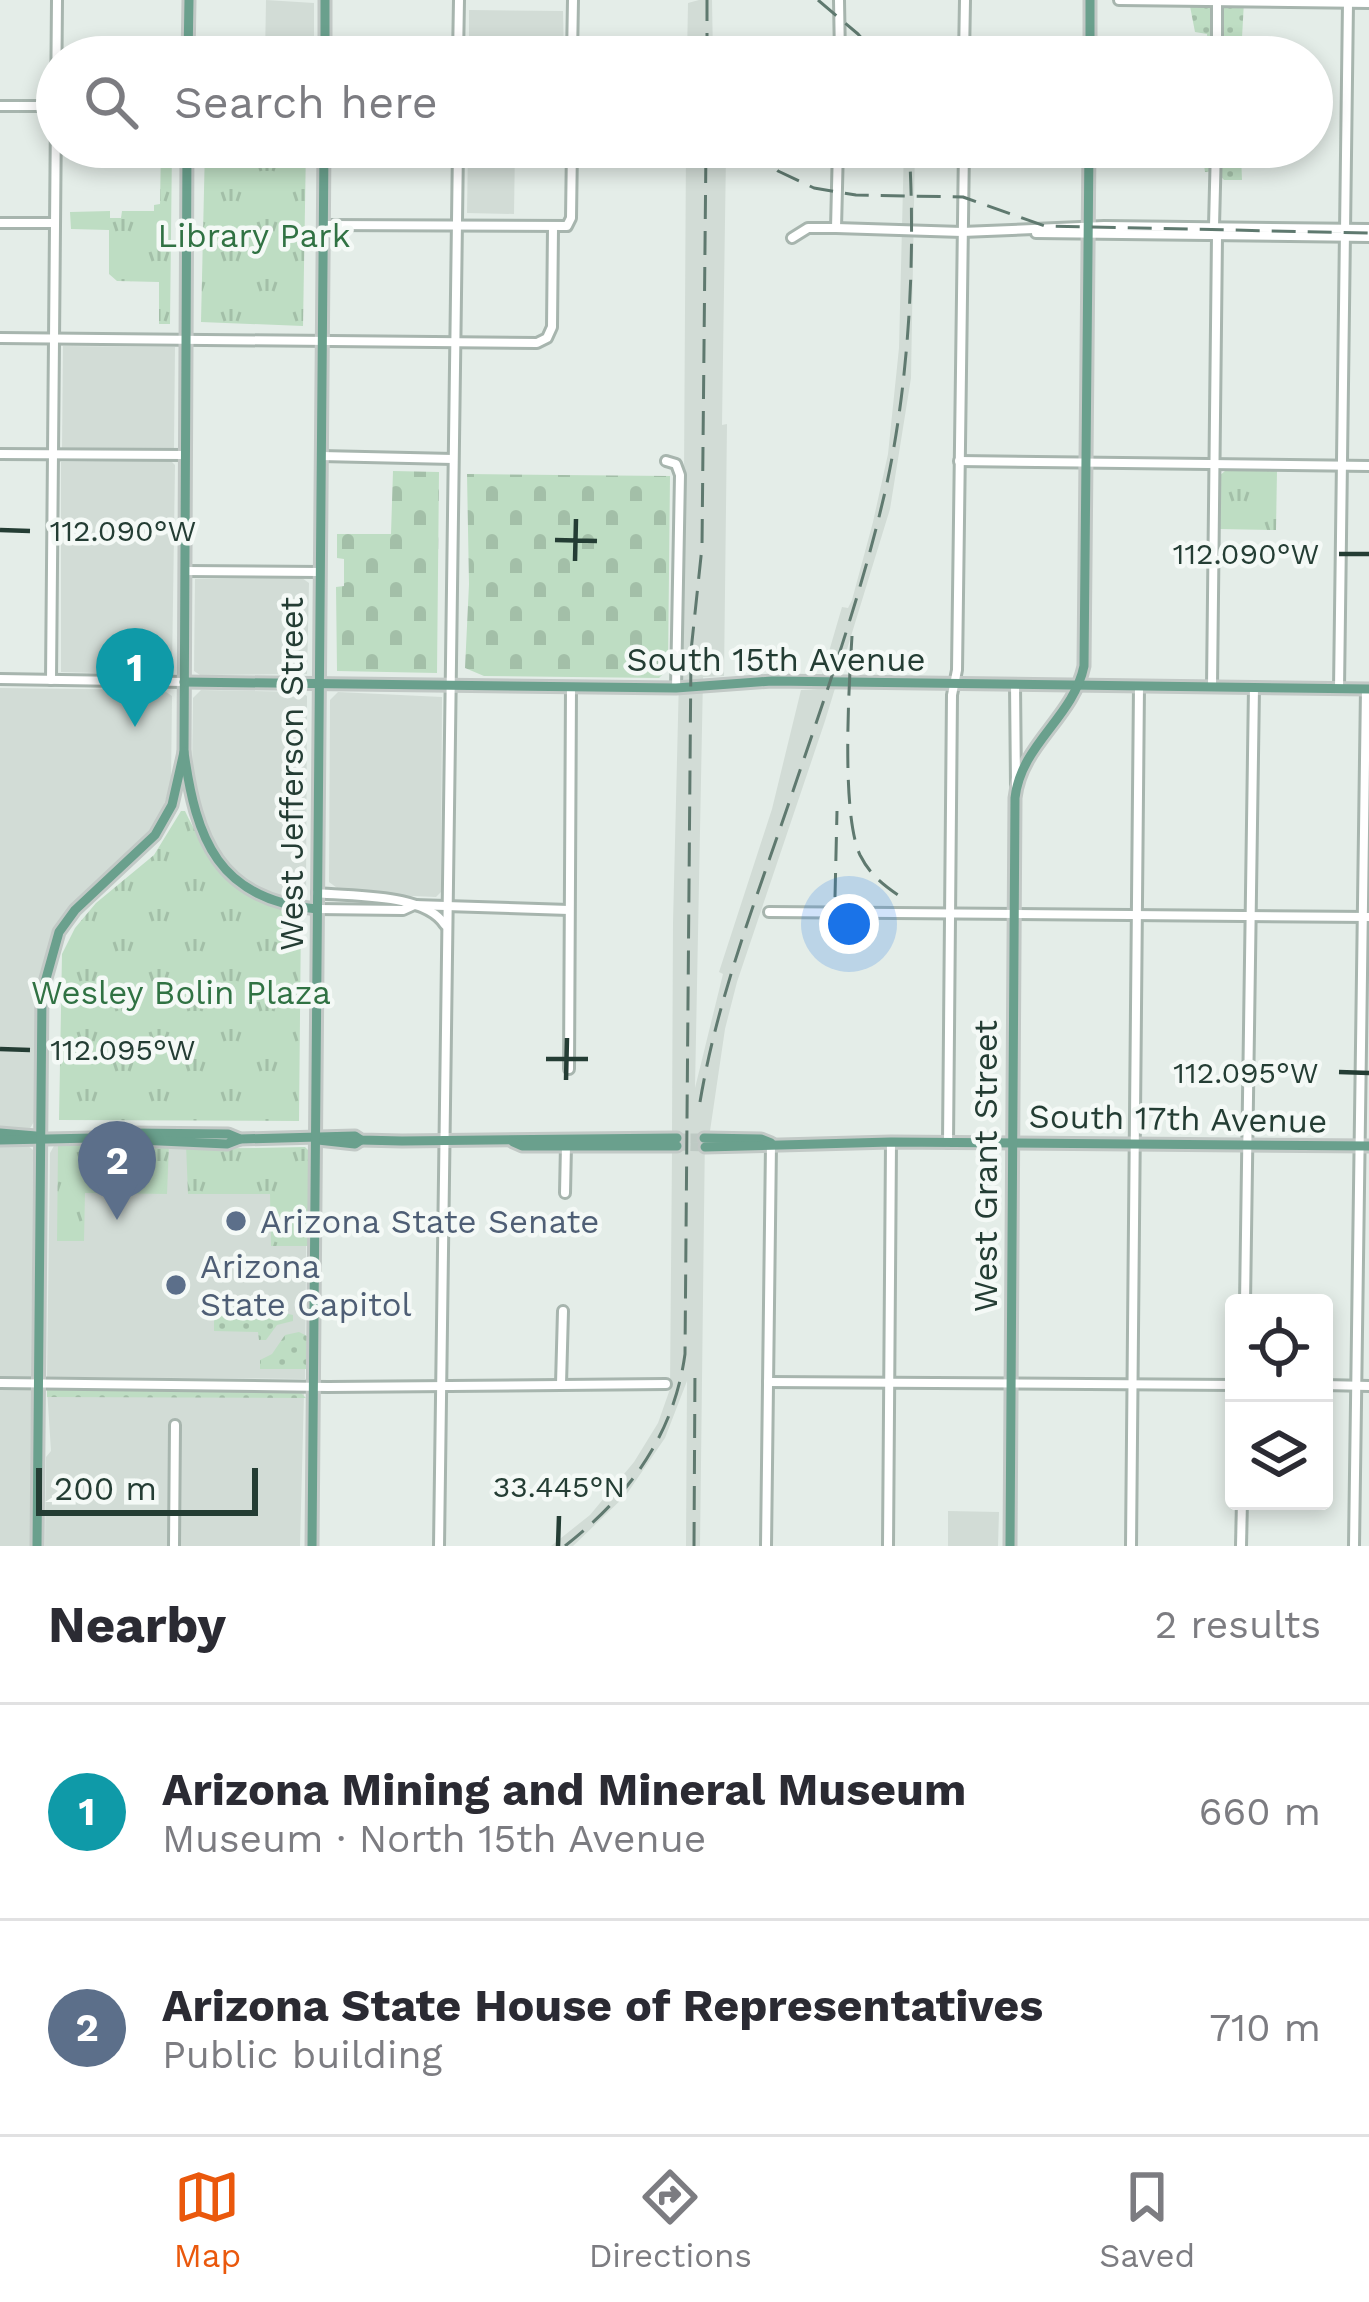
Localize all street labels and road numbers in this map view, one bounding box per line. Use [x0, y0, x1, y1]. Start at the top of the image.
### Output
street label: West Jefferson Street [272, 597, 311, 951]
street label: South 15th Avenue [626, 640, 926, 679]
street label: West Grant Street [966, 1020, 1005, 1312]
street label: South 17th Avenue [1028, 1096, 1328, 1141]

